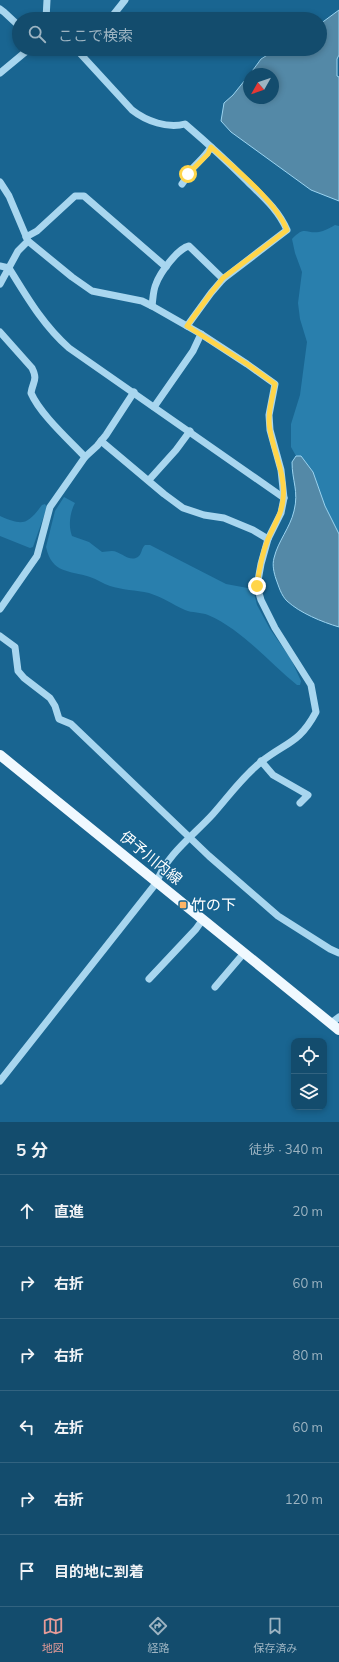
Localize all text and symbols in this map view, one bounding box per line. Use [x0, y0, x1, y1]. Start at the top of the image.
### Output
search box [12, 12, 327, 56]
icon: search [26, 23, 48, 45]
text: ここで検索 [58, 26, 133, 45]
north arrow [243, 68, 279, 104]
route start [179, 165, 197, 183]
route end [248, 577, 266, 595]
street label: 伊予川内線 [116, 827, 186, 889]
place label: 竹の下 [191, 895, 236, 914]
marker: 竹の下 [178, 900, 188, 910]
map controls [291, 1038, 327, 1110]
button: locate [291, 1038, 327, 1074]
button: layers [291, 1074, 327, 1110]
text: 5 分 [16, 1139, 48, 1160]
text: 徒歩 · 340 m [249, 1141, 323, 1157]
icon: ahead [16, 1200, 38, 1222]
text: 直進 [54, 1202, 84, 1221]
text: 20 m [293, 1203, 323, 1219]
icon: right [16, 1272, 38, 1294]
text: 右折 [54, 1274, 84, 1293]
text: 60 m [293, 1275, 323, 1291]
icon: right [16, 1344, 38, 1366]
text: 右折 [54, 1346, 84, 1365]
text: 80 m [293, 1347, 323, 1363]
icon: left [16, 1416, 38, 1438]
text: 左折 [54, 1418, 84, 1437]
text: 60 m [293, 1419, 323, 1435]
icon: right [16, 1488, 38, 1510]
text: 右折 [54, 1490, 84, 1509]
text: 120 m [285, 1491, 323, 1507]
icon: arrive [16, 1560, 38, 1582]
text: 目的地に到着 [54, 1562, 144, 1581]
tab: 地図 [42, 1615, 64, 1655]
tab: 経路 [147, 1615, 169, 1655]
tab: 保存済み [253, 1615, 297, 1655]

